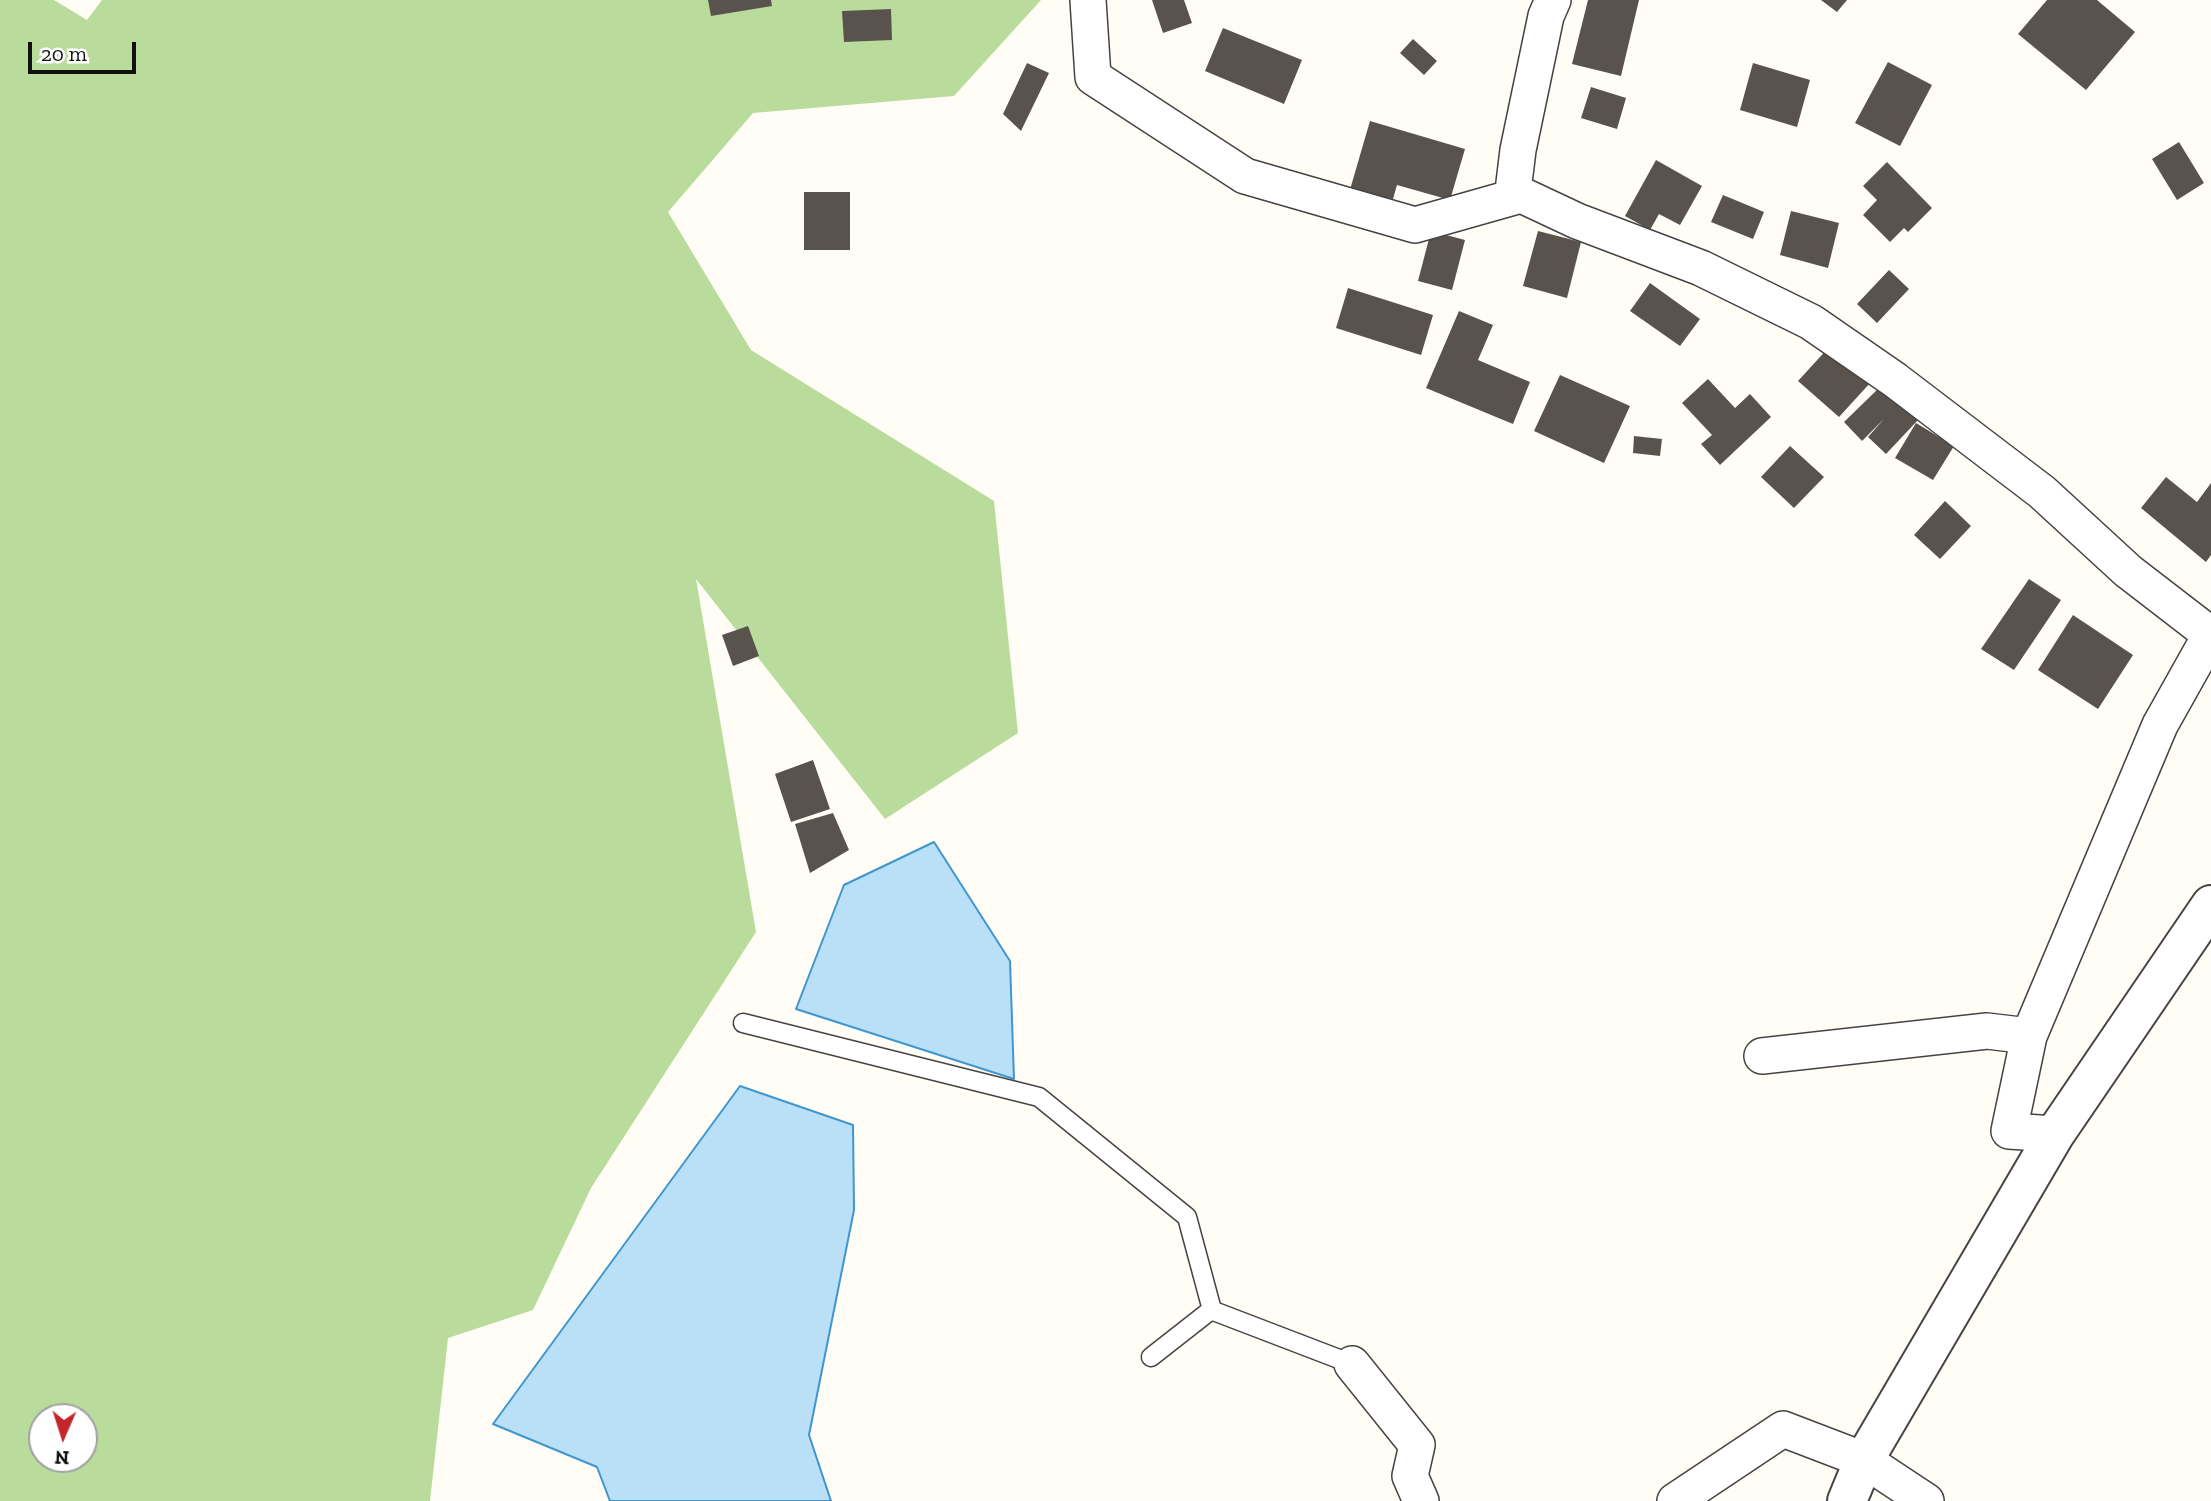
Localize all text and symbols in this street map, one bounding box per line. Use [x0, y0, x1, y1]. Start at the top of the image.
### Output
scale bar [32, 28, 140, 72]
text: 20 m [41, 41, 87, 66]
north arrow [28, 1403, 98, 1473]
text: N [54, 1446, 70, 1469]

